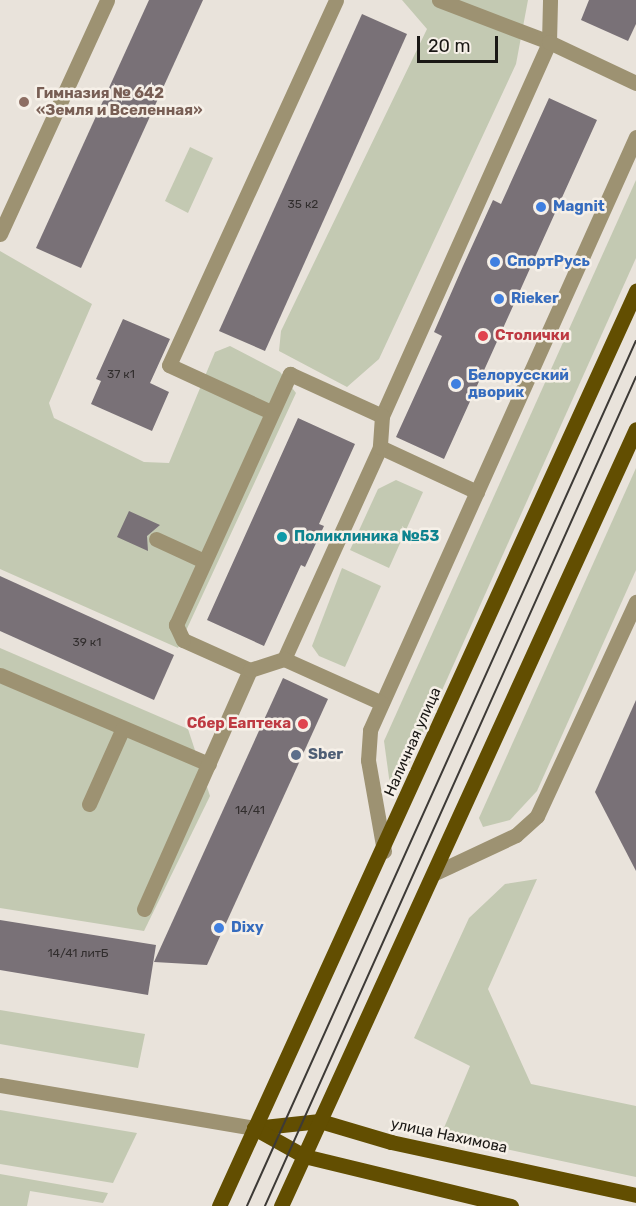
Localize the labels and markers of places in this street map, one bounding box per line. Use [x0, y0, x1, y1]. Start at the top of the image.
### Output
place label: Гимназия № 642 «Земля и Вселенная» [36, 84, 202, 119]
marker: Гимназия № 642 «Земля и Вселенная» [17, 95, 31, 109]
place label: Magnit [553, 198, 605, 216]
marker: Magnit [534, 200, 548, 214]
place label: СпортРусь [507, 253, 590, 271]
marker: СпортРусь [488, 255, 502, 269]
place label: Rieker [511, 290, 559, 308]
marker: Rieker [492, 292, 506, 306]
place label: Столички [495, 327, 569, 345]
marker: Столички [476, 329, 490, 343]
place label: Белорусский дворик [468, 366, 569, 401]
marker: Белорусский дворик [449, 377, 463, 391]
place label: Поликлиника №53 [294, 528, 439, 546]
marker: Поликлиника №53 [275, 530, 289, 544]
place label: Сбер Еаптека [187, 715, 291, 733]
marker: Сбер Еаптека [296, 717, 310, 731]
place label: Sber [308, 746, 343, 764]
marker: Sber [289, 748, 303, 762]
place label: Dixy [231, 919, 264, 937]
marker: Dixy [212, 921, 226, 935]

